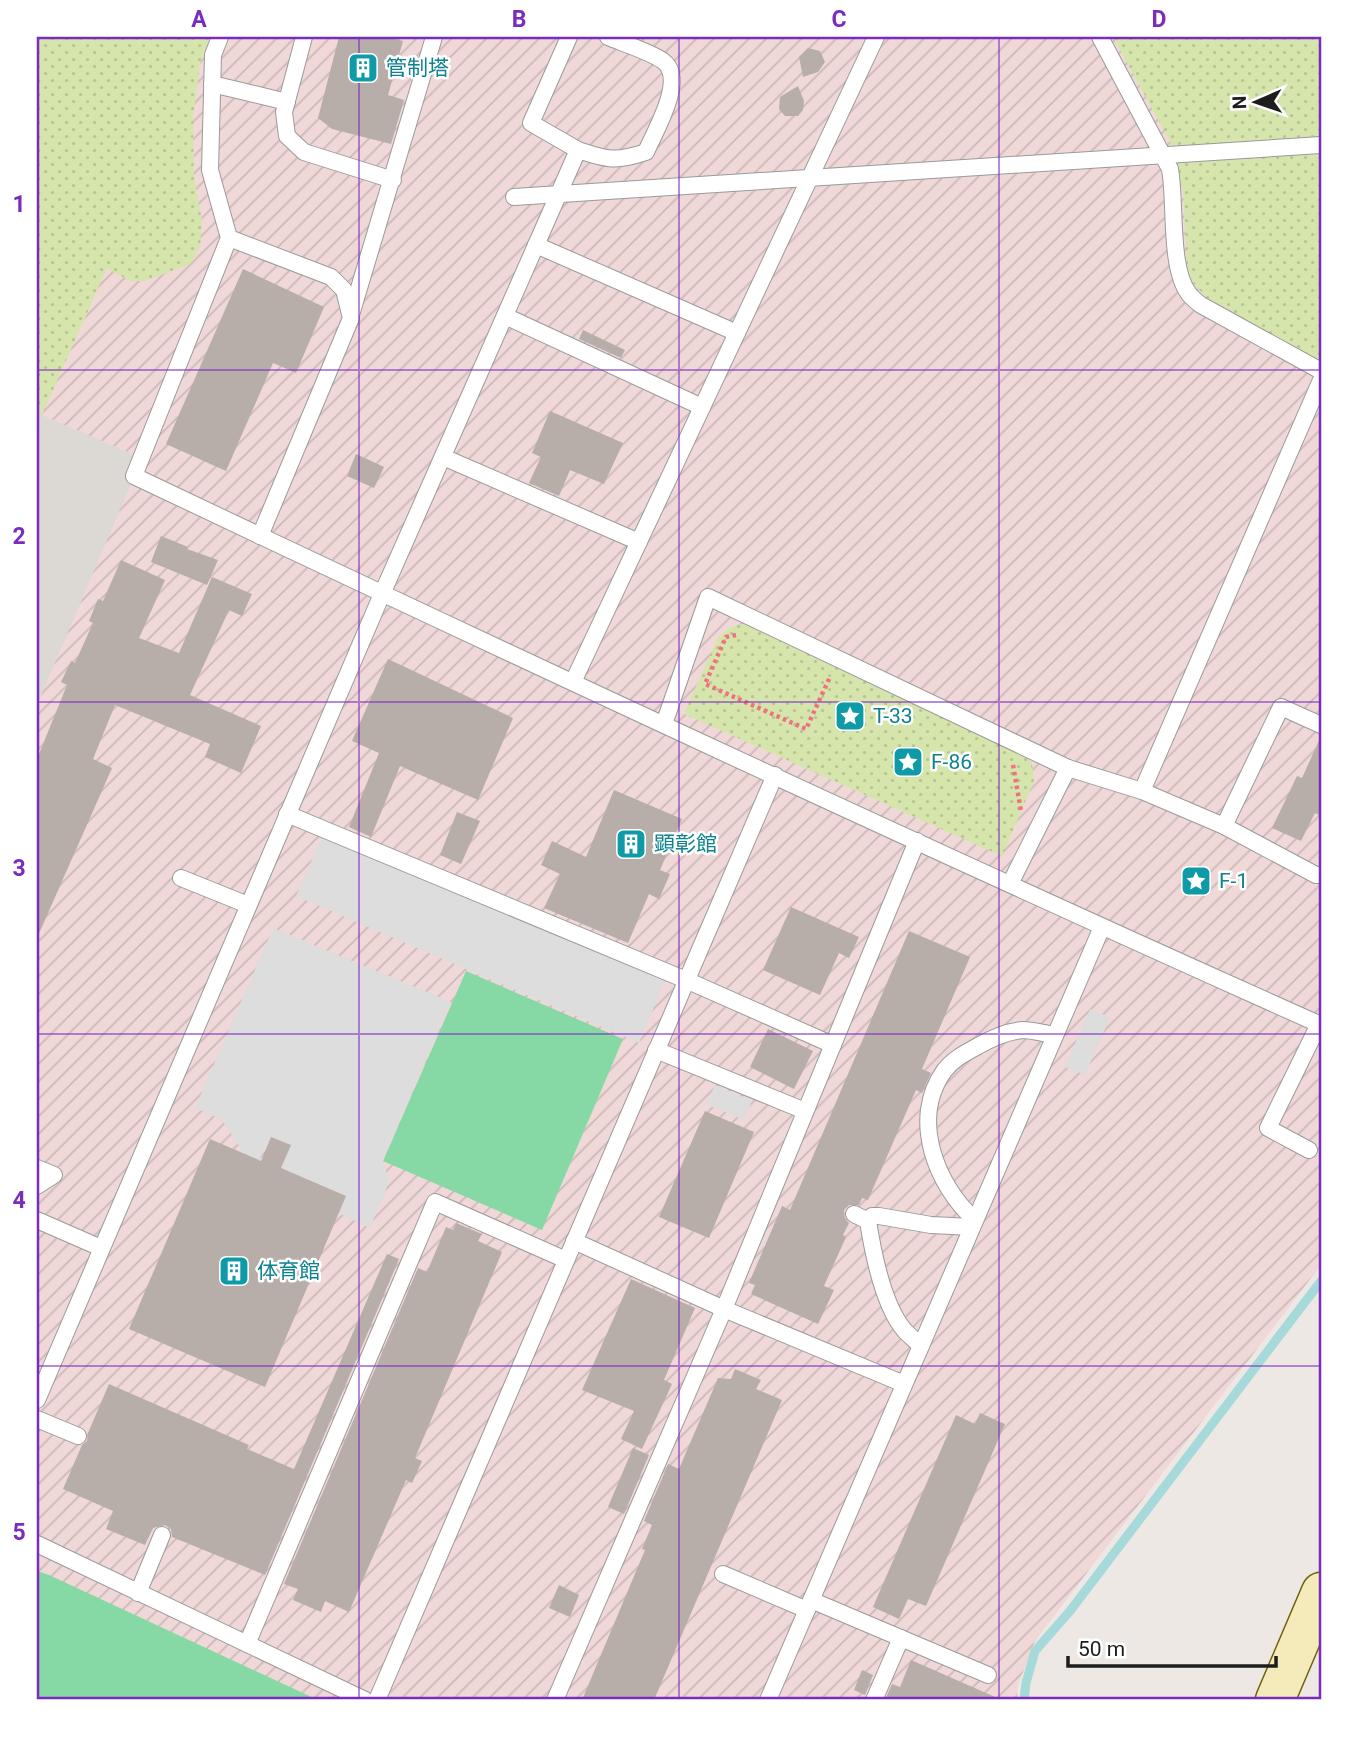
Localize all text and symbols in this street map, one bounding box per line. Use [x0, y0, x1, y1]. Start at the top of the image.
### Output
text: A [191, 6, 207, 33]
text: B [512, 6, 526, 33]
text: C [831, 6, 847, 33]
text: D [1152, 6, 1166, 33]
building icon: 管制塔 [346, 51, 380, 85]
place label: 管制塔 [386, 56, 449, 80]
north arrow [1222, 66, 1292, 136]
text: N [1228, 95, 1251, 110]
text: 1 [12, 191, 26, 218]
text: 2 [12, 523, 26, 550]
place icon: T-33 [833, 699, 867, 733]
place label: T-33 [873, 704, 913, 728]
place icon: F-86 [891, 745, 925, 779]
place label: F-86 [931, 750, 972, 774]
building icon: 顕彰館 [614, 827, 648, 861]
place label: 顕彰館 [654, 832, 717, 856]
text: 3 [12, 855, 26, 882]
place icon: F-1 [1179, 864, 1213, 898]
place label: F-1 [1219, 869, 1248, 893]
text: 4 [12, 1187, 26, 1214]
building icon: 体育館 [217, 1254, 251, 1288]
place label: 体育館 [257, 1259, 320, 1283]
text: 5 [12, 1519, 26, 1546]
scale bar [1068, 1625, 1276, 1669]
text: 50 m [1078, 1637, 1125, 1661]

